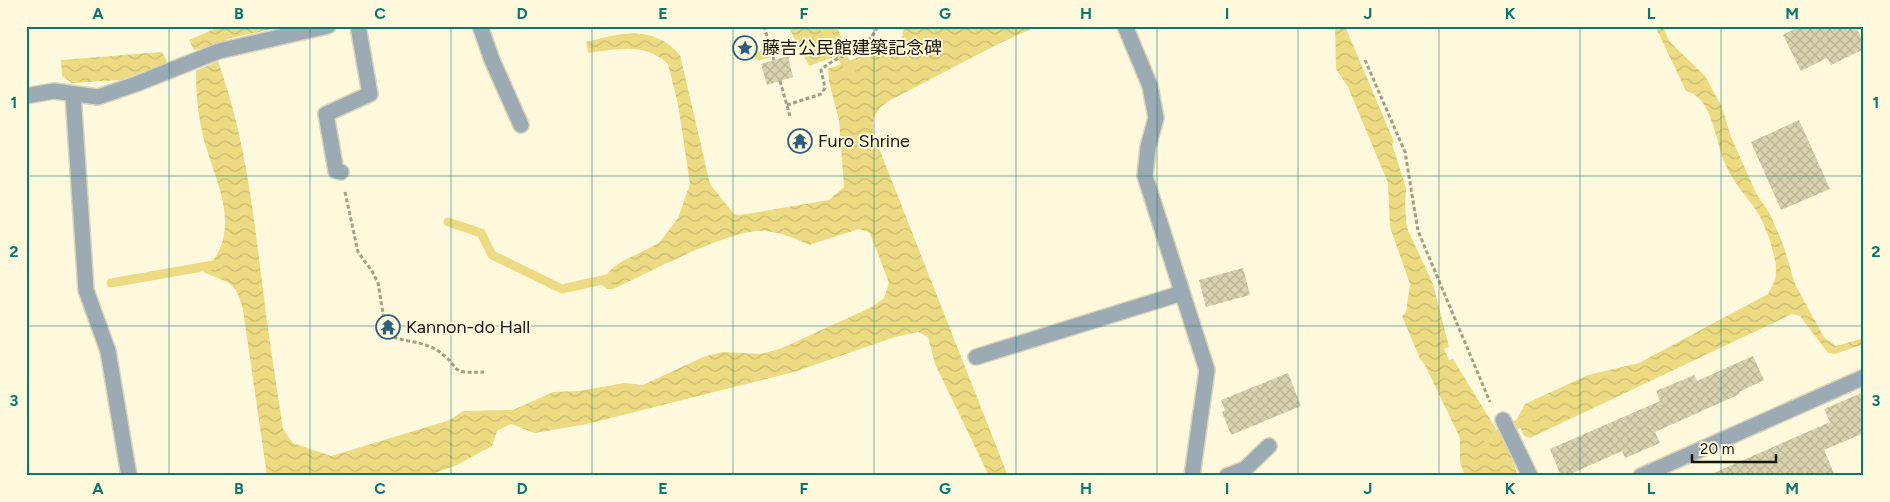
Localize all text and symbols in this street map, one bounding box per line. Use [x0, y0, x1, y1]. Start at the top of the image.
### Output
text: A [92, 4, 104, 23]
text: B [234, 4, 244, 23]
text: C [374, 4, 386, 23]
text: D [516, 4, 528, 23]
text: E [658, 4, 668, 23]
text: F [800, 4, 809, 23]
text: G [939, 4, 951, 23]
text: H [1080, 4, 1092, 23]
text: I [1225, 4, 1229, 23]
text: J [1364, 4, 1372, 23]
text: K [1505, 4, 1516, 23]
text: L [1647, 4, 1656, 23]
text: M [1785, 4, 1799, 23]
place icon: 藤吉公民館建築記念碑 [732, 35, 758, 61]
place label: 藤吉公民館建築記念碑 [762, 37, 942, 59]
text: 1 [11, 93, 17, 112]
text: 1 [1873, 93, 1879, 112]
temple icon: Furo Shrine [787, 128, 813, 154]
place label: Furo Shrine [818, 130, 910, 152]
text: 2 [9, 242, 19, 261]
text: 2 [1871, 242, 1881, 261]
temple icon: Kannon-do Hall [375, 314, 401, 340]
place label: Kannon-do Hall [406, 316, 530, 338]
text: 3 [10, 391, 19, 410]
text: 3 [1872, 391, 1881, 410]
scale bar [1692, 432, 1776, 464]
text: 20 m [1700, 440, 1734, 458]
text: A [92, 479, 104, 498]
text: B [234, 479, 244, 498]
text: C [374, 479, 386, 498]
text: D [516, 479, 528, 498]
text: E [658, 479, 668, 498]
text: F [800, 479, 809, 498]
text: G [939, 479, 951, 498]
text: H [1080, 479, 1092, 498]
text: I [1225, 479, 1229, 498]
text: J [1364, 479, 1372, 498]
text: K [1505, 479, 1516, 498]
text: L [1647, 479, 1656, 498]
text: M [1785, 479, 1799, 498]

